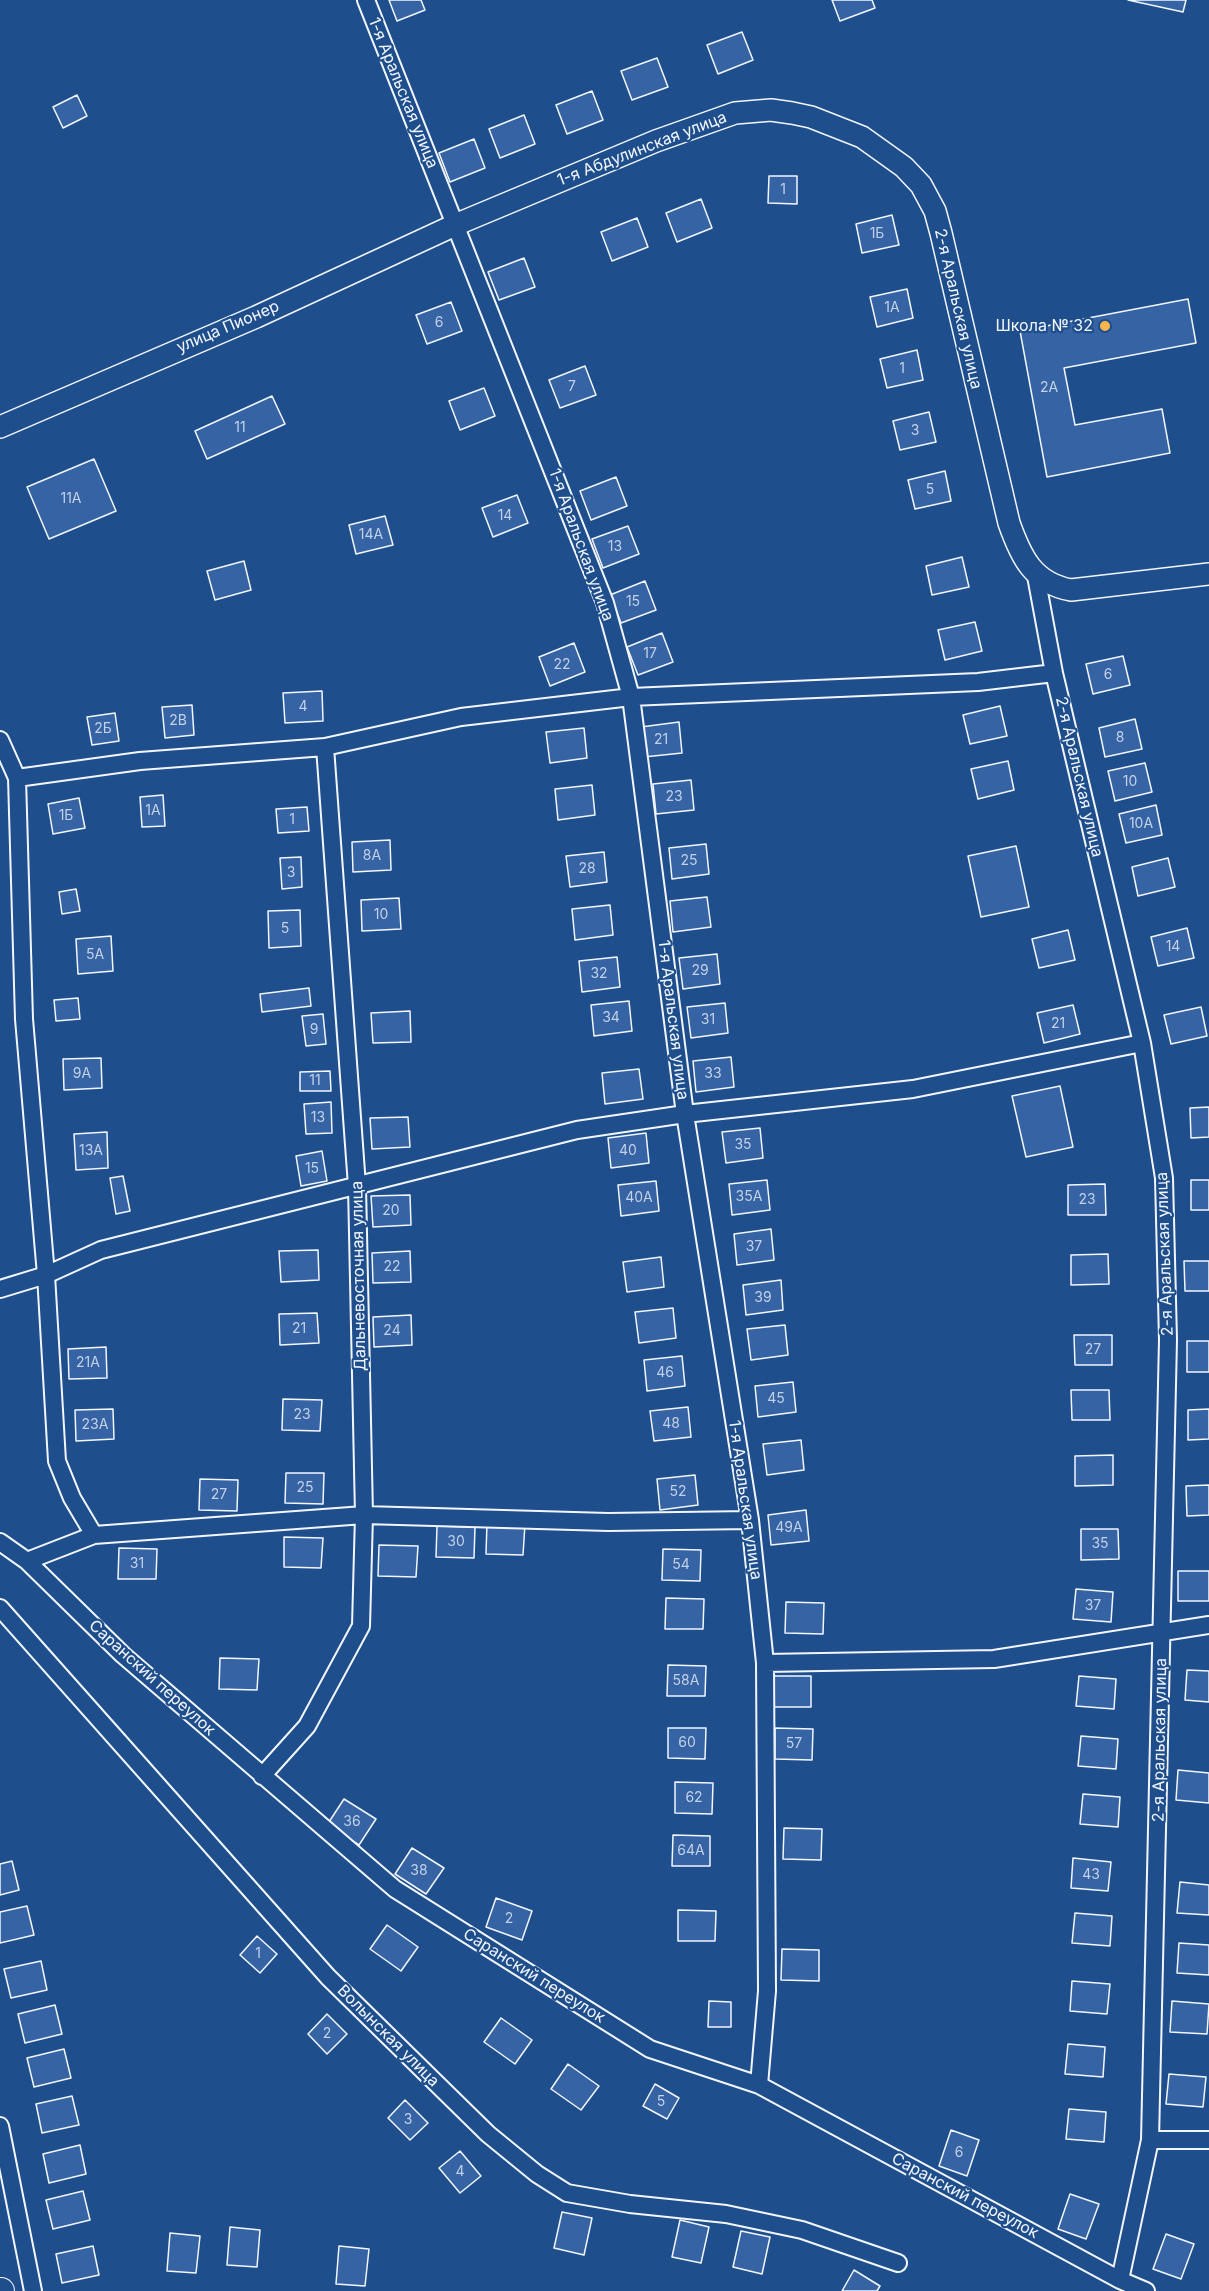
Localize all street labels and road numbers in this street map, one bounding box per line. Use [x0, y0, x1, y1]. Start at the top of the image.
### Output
street label: 1-я Аральская улица [364, 15, 442, 171]
street label: 1-я Абдулинская улица [555, 108, 729, 190]
street label: 2-я Аральская улица [930, 227, 986, 391]
street label: улица Пионер [174, 297, 282, 357]
street label: 1-я Аральская улица [544, 466, 618, 624]
street label: 2-я Аральская улица [1051, 695, 1107, 859]
street label: 1-я Аральская улица [654, 939, 692, 1101]
street label: 2-я Аральская улица [1153, 1172, 1177, 1336]
street label: Дальневосточная улица [348, 1181, 370, 1371]
street label: 1-я Аральская улица [724, 1419, 766, 1581]
street label: Саранский переулок [85, 1616, 219, 1740]
street label: 2-я Аральская улица [1149, 1658, 1171, 1822]
street label: Саранский переулок [460, 1925, 608, 2027]
street label: Волынская улица [333, 1981, 443, 2091]
street label: Саранский переулок [888, 2149, 1042, 2243]

